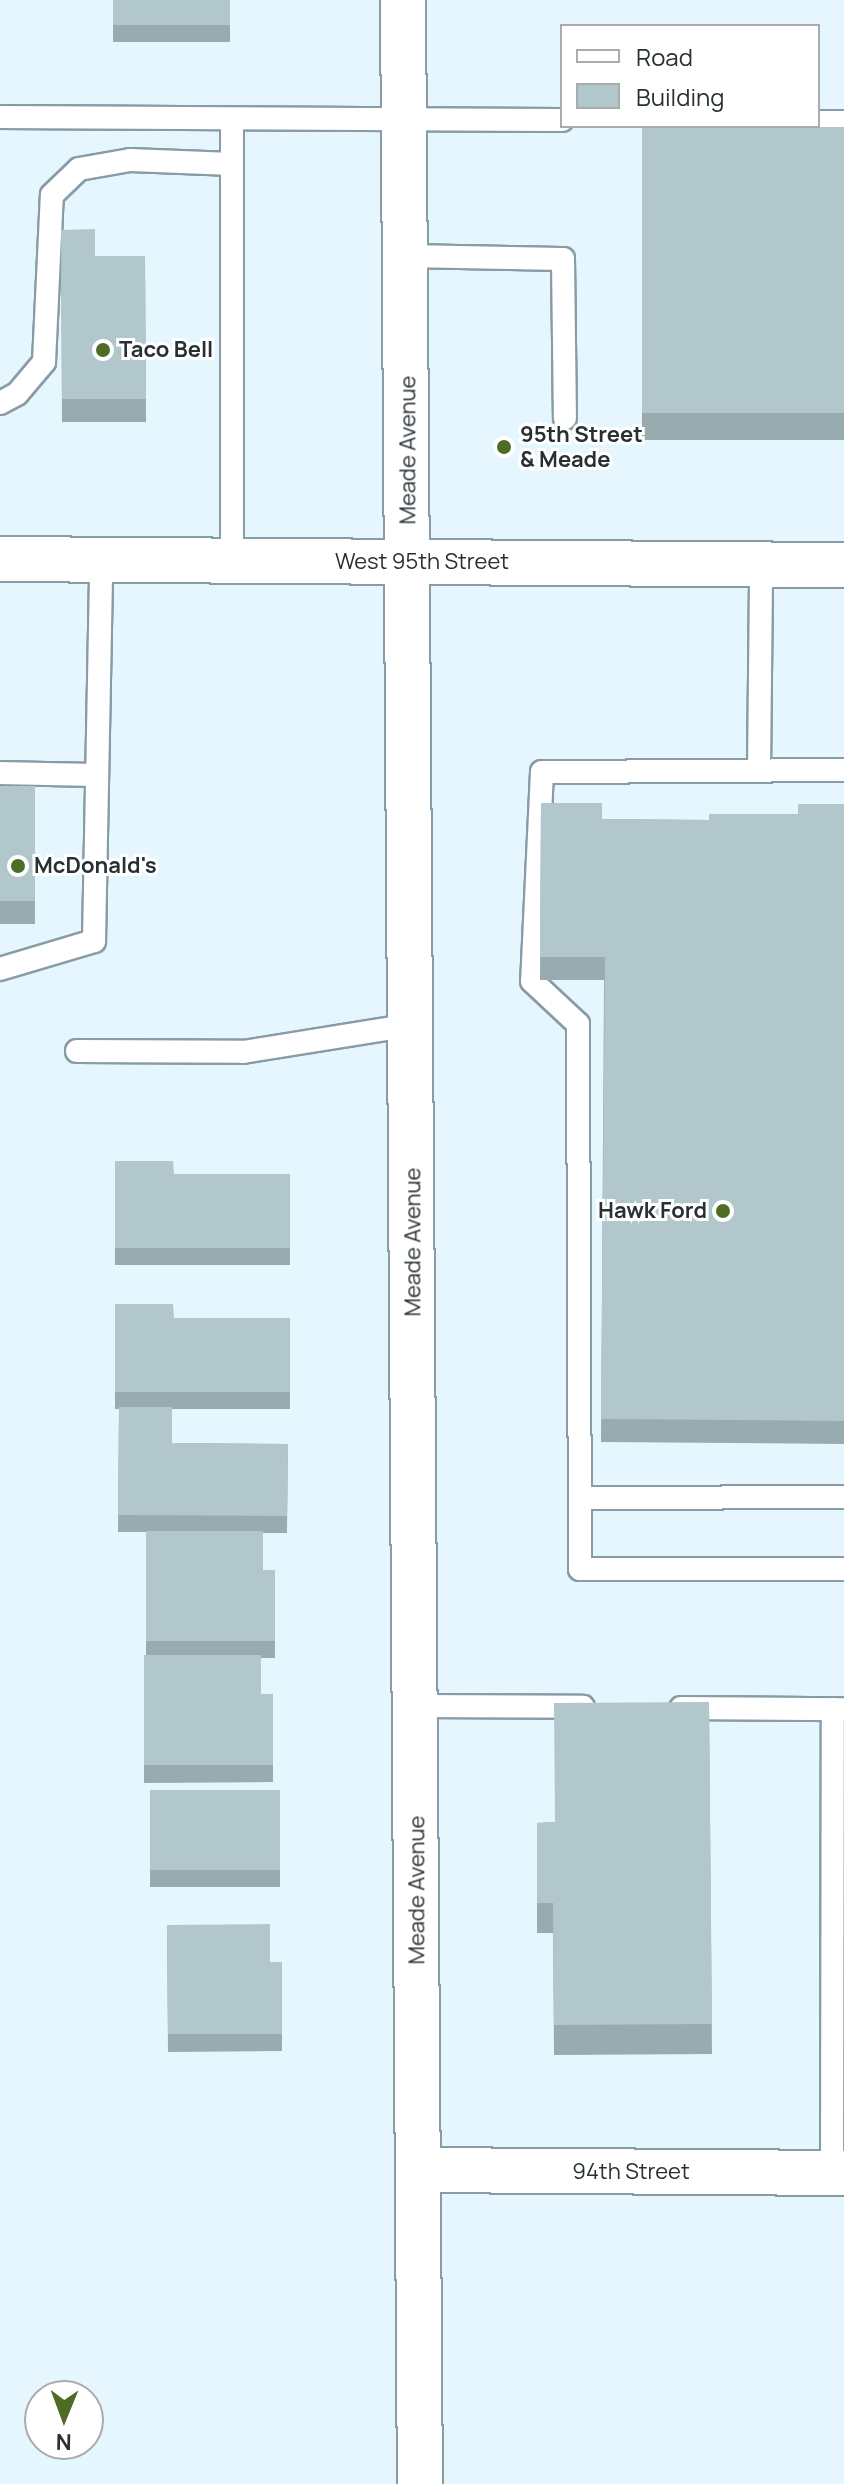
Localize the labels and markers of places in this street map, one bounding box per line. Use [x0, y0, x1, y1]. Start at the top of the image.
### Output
place label: Taco Bell [119, 337, 213, 363]
marker: Taco Bell [94, 341, 112, 359]
place label: 95th Street & Meade [520, 421, 643, 472]
marker: 95th Street & Meade [495, 438, 513, 456]
place label: McDonald's [34, 853, 157, 879]
marker: McDonald's [9, 857, 27, 875]
place label: Hawk Ford [598, 1198, 707, 1224]
marker: Hawk Ford [714, 1202, 732, 1220]

